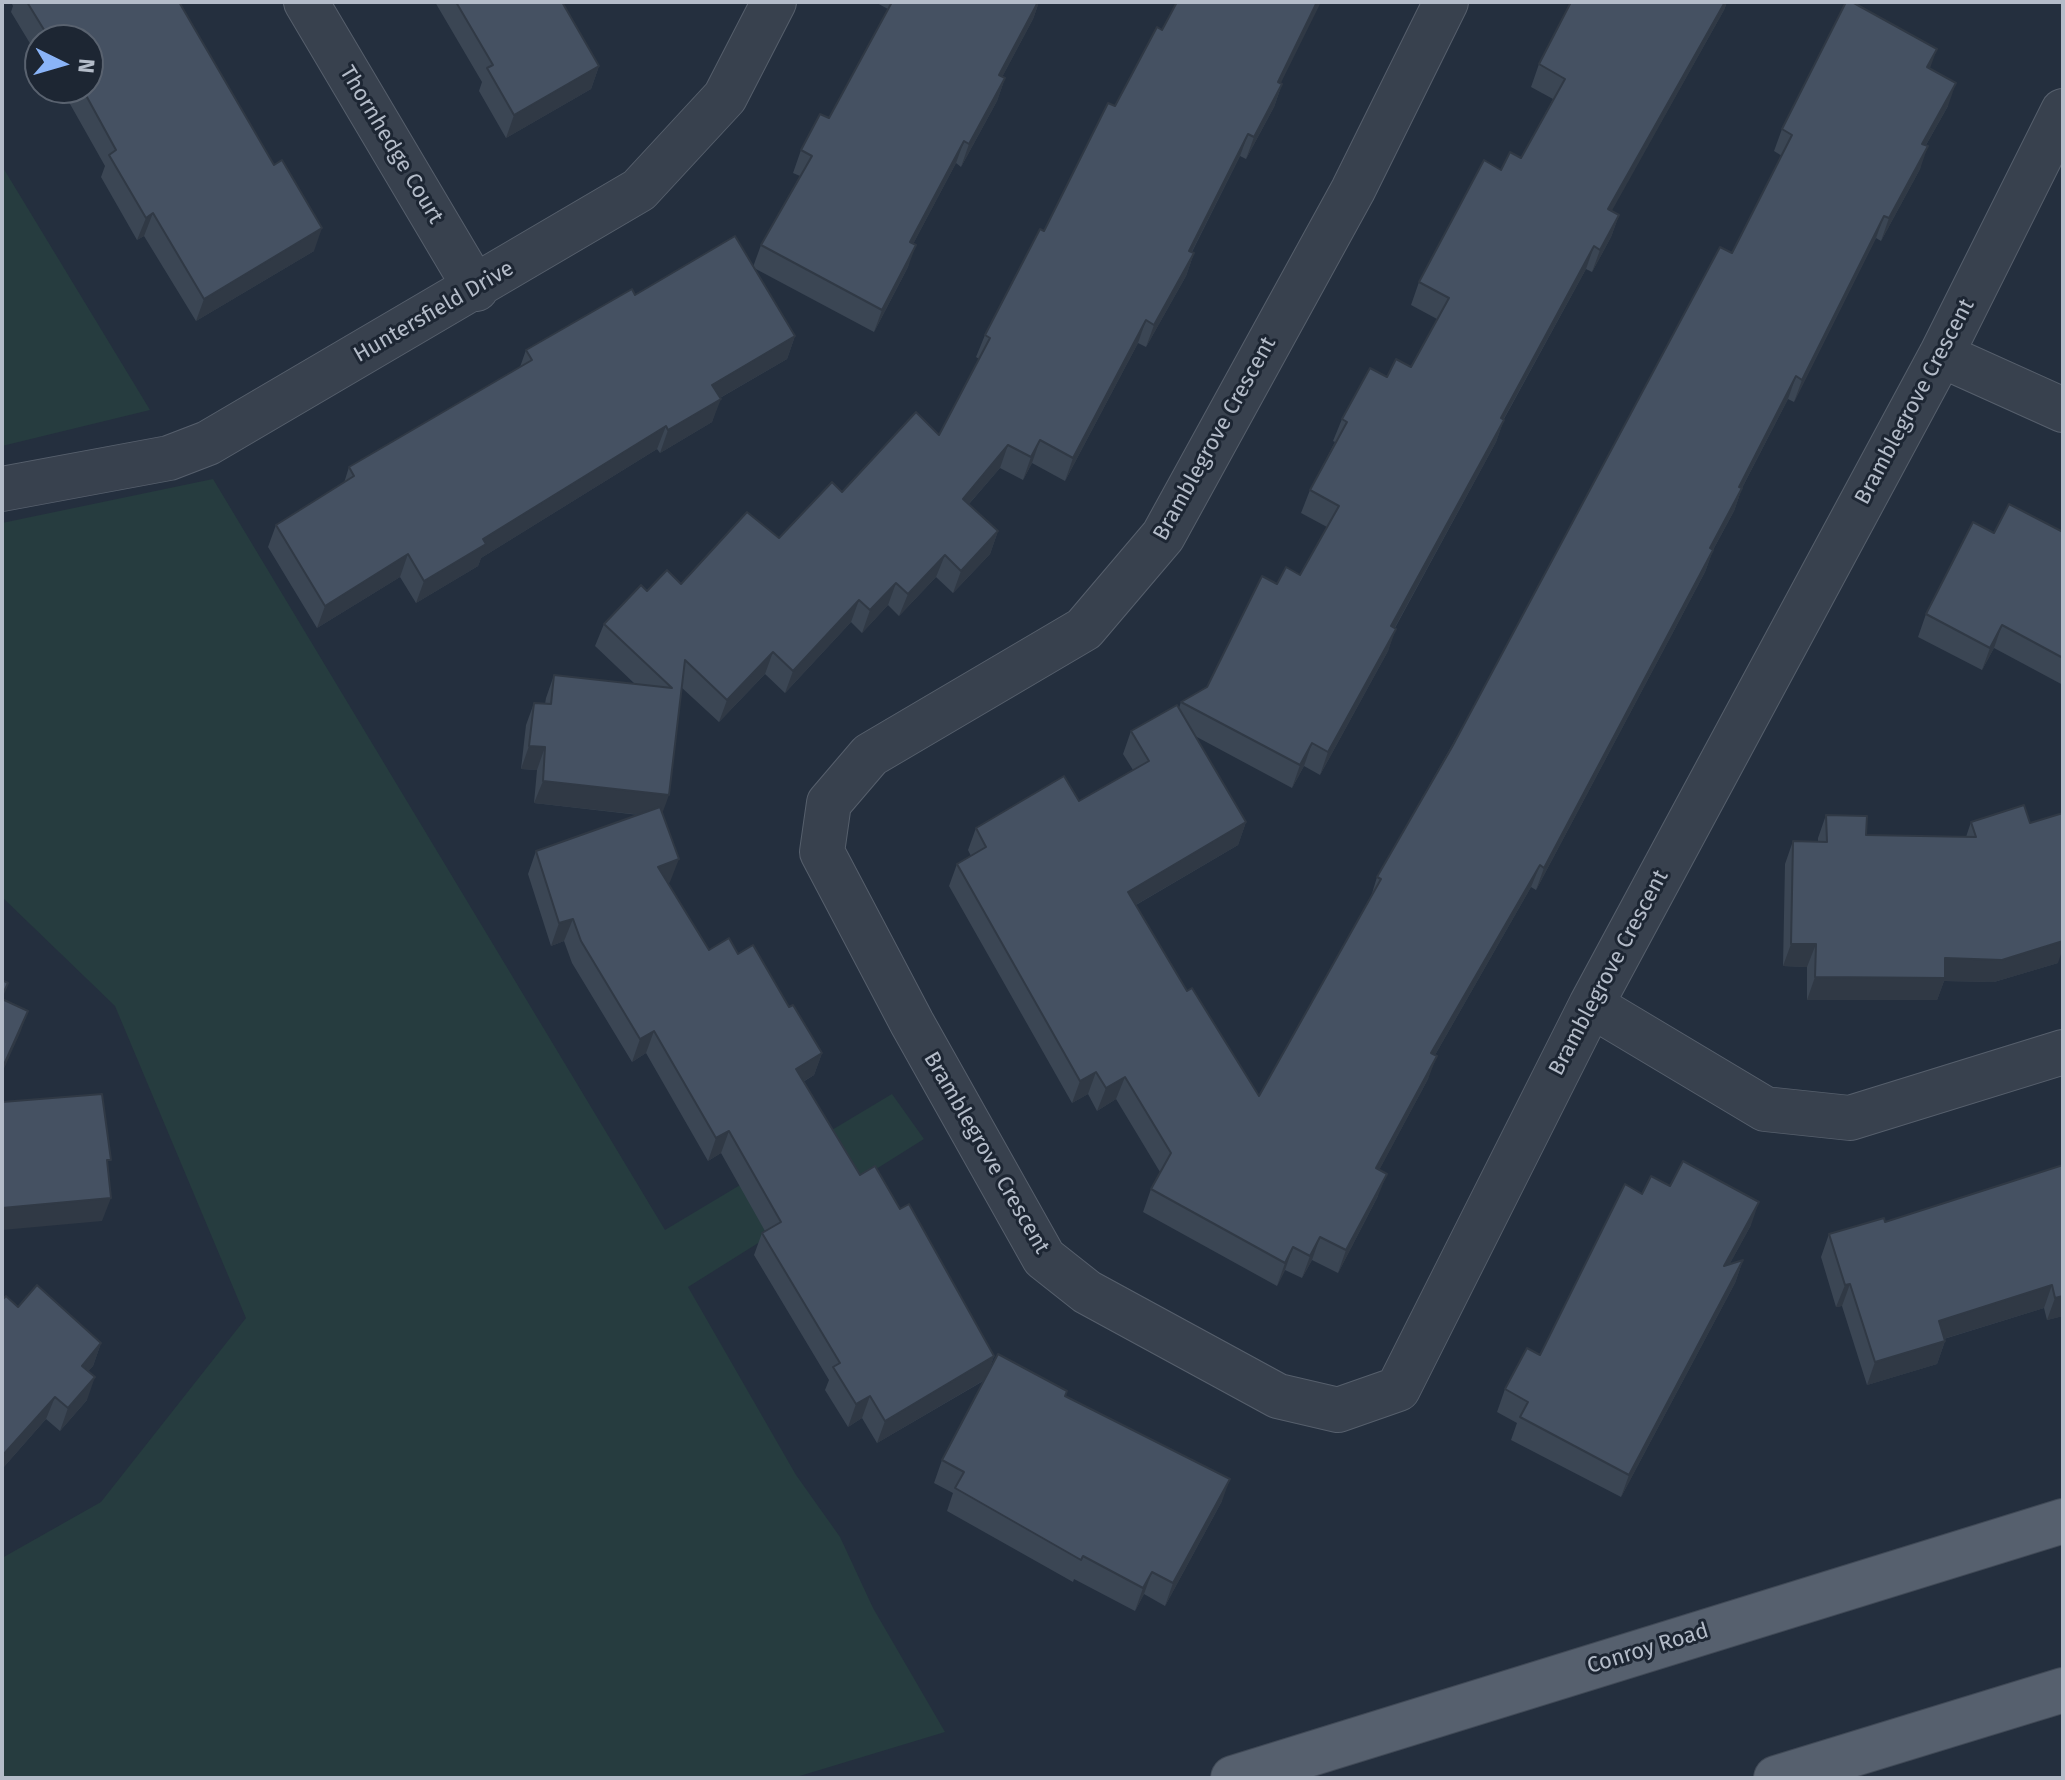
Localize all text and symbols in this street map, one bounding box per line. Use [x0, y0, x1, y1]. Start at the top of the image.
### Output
north arrow [24, 24, 104, 104]
text: N [72, 58, 100, 74]
street label: Thornhedge Court [333, 61, 449, 229]
street label: Huntersfield Drive [349, 256, 519, 368]
street label: Bramblegrove Crescent [1850, 295, 1980, 509]
street label: Bramblegrove Crescent [1148, 333, 1282, 545]
street label: Bramblegrove Crescent [1544, 866, 1674, 1080]
street label: Bramblegrove Crescent [917, 1047, 1055, 1259]
street label: Conroy Road [1584, 1618, 1712, 1680]

